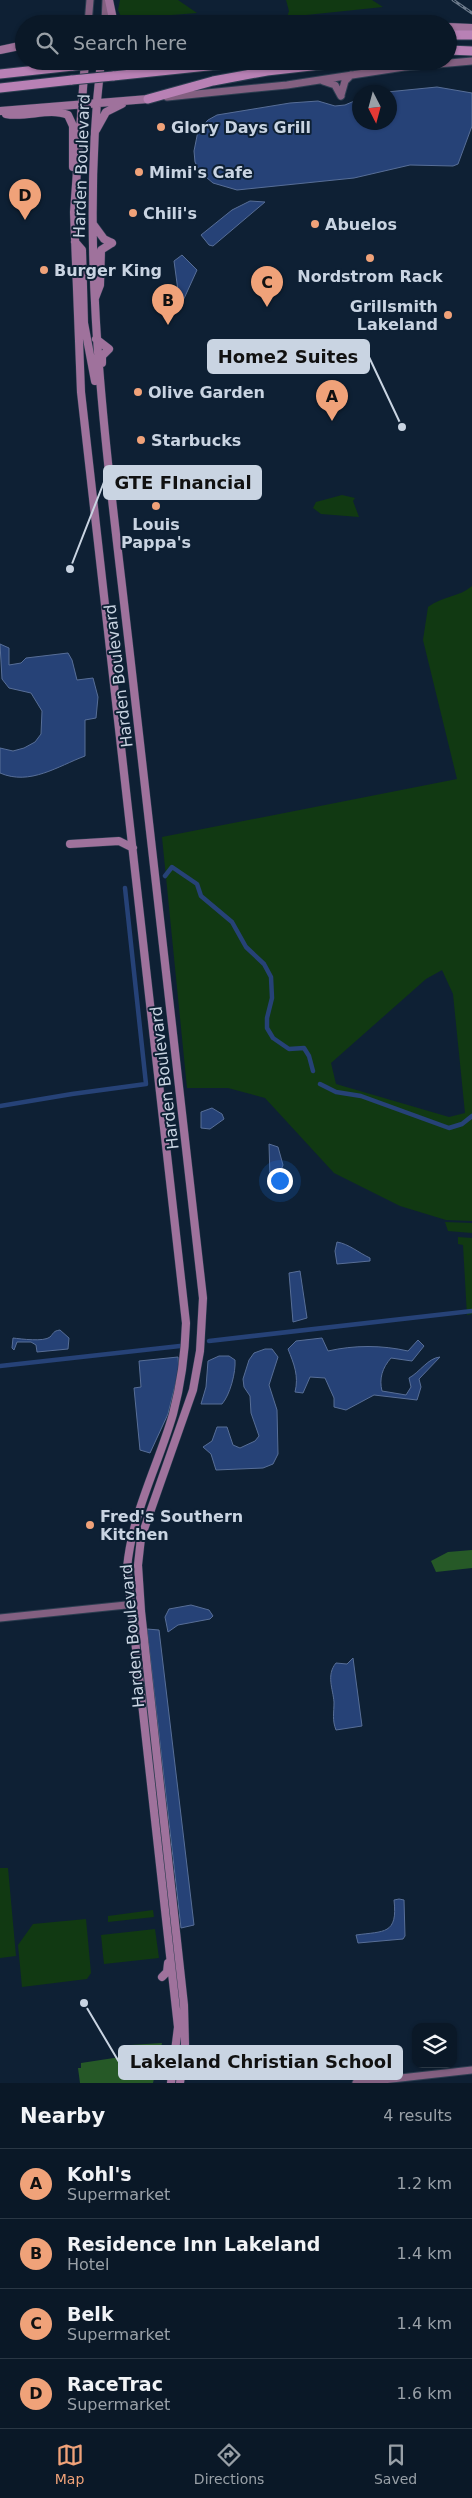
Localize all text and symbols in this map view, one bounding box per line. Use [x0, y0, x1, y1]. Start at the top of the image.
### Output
search box [15, 15, 457, 70]
icon: search [33, 29, 61, 57]
text: Search here [73, 32, 187, 54]
north arrow [352, 85, 397, 130]
street label: Harden Boulevard [69, 94, 94, 238]
place label: Glory Days Grill [171, 118, 311, 137]
marker: Glory Days Grill [155, 121, 167, 133]
place label: Mimi's Cafe [149, 163, 253, 182]
marker: Mimi's Cafe [133, 166, 145, 178]
pin: D [9, 179, 41, 220]
place label: Chili's [143, 204, 197, 223]
marker: Chili's [127, 207, 139, 219]
place label: Abuelos [325, 215, 397, 234]
marker: Abuelos [309, 218, 321, 230]
marker: Nordstrom Rack [364, 252, 376, 264]
place label: Burger King [54, 261, 162, 280]
marker: Burger King [38, 264, 50, 276]
pin: C [251, 266, 283, 307]
place label: Nordstrom Rack [297, 267, 443, 286]
pin: B [152, 284, 184, 325]
place label: Grillsmith Lakeland [350, 297, 438, 334]
marker: Grillsmith Lakeland [442, 309, 454, 321]
callout: Home2 Suites [208, 340, 369, 373]
text: Home2 Suites [218, 346, 358, 367]
pin: A [316, 380, 348, 421]
place label: Olive Garden [148, 383, 265, 402]
marker: Olive Garden [132, 386, 144, 398]
place label: Starbucks [151, 431, 241, 450]
marker: Starbucks [135, 434, 147, 446]
callout: GTE FInancial [104, 466, 261, 499]
text: GTE FInancial [114, 472, 252, 493]
marker: Louis Pappa's [150, 500, 162, 512]
place label: Louis Pappa's [121, 515, 191, 552]
street label: Harden Boulevard [100, 603, 137, 749]
street label: Harden Boulevard [146, 1005, 183, 1151]
your location [267, 1168, 293, 1194]
place label: Fred's Southern Kitchen [100, 1507, 243, 1544]
marker: Fred's Southern Kitchen [84, 1519, 96, 1531]
street label: Harden Boulevard [117, 1563, 148, 1709]
map controls [412, 2023, 457, 2068]
button: layers [412, 2023, 457, 2068]
callout: Lakeland Christian School [119, 2046, 402, 2079]
text: Lakeland Christian School [130, 2051, 392, 2072]
text: Nearby [20, 2104, 105, 2128]
text: 4 results [383, 2106, 452, 2125]
text: Kohl's [67, 2163, 132, 2185]
text: A [30, 2174, 42, 2193]
text: 1.2 km [397, 2174, 452, 2193]
text: Supermarket [67, 2185, 170, 2204]
text: Residence Inn Lakeland [67, 2233, 320, 2255]
text: B [30, 2244, 42, 2263]
text: 1.4 km [397, 2244, 452, 2263]
text: Hotel [67, 2255, 109, 2274]
text: Belk [67, 2303, 114, 2325]
text: C [30, 2314, 42, 2333]
text: 1.4 km [397, 2314, 452, 2333]
text: Supermarket [67, 2325, 170, 2344]
text: RaceTrac [67, 2373, 163, 2395]
text: D [29, 2384, 43, 2403]
text: 1.6 km [397, 2384, 452, 2403]
text: Supermarket [67, 2395, 170, 2414]
tab: Map [55, 2441, 84, 2487]
tab: Directions [194, 2441, 264, 2487]
tab: Saved [374, 2441, 417, 2487]

